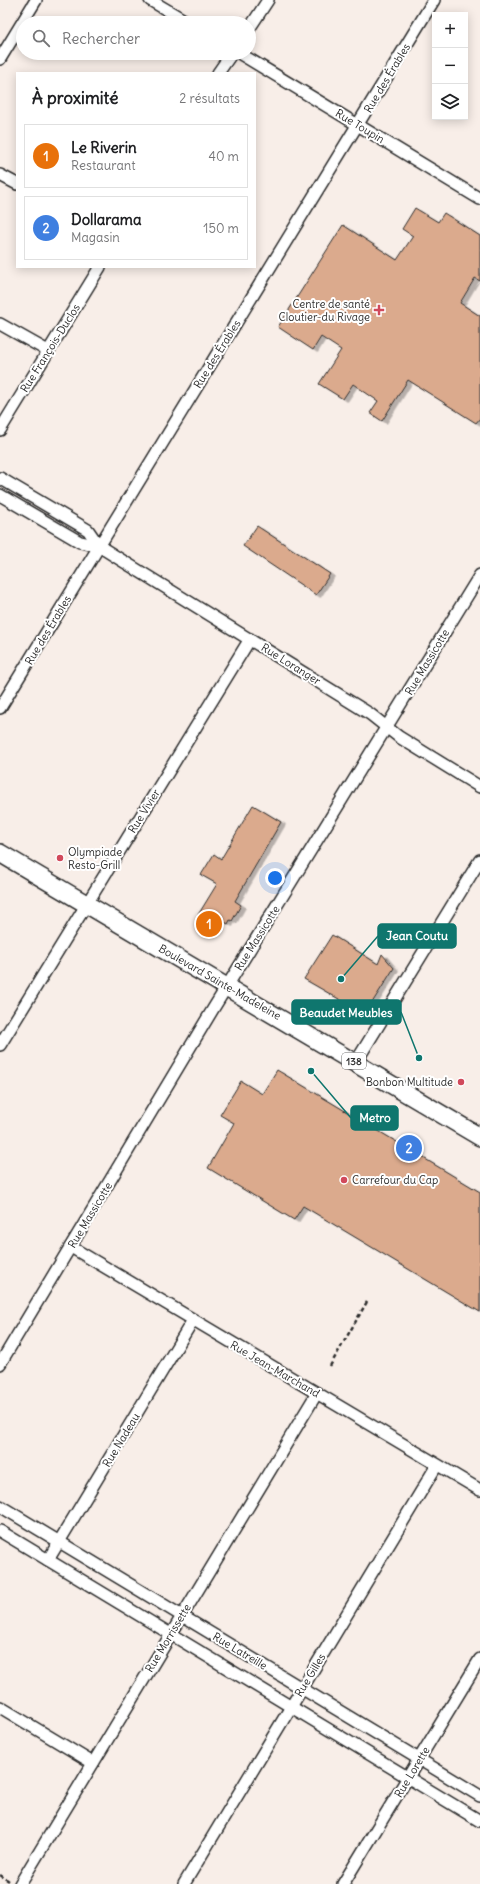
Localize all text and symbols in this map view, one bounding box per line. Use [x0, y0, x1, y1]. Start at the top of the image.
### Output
map controls [432, 12, 468, 120]
button: + [432, 12, 468, 48]
search box [16, 16, 256, 60]
icon: search [30, 27, 52, 49]
text: Rechercher [62, 29, 140, 48]
street label: Rue des Érables [360, 40, 413, 115]
button: − [432, 48, 468, 84]
button: layers [432, 84, 468, 120]
text: À proximité [32, 87, 118, 109]
text: 2 résultats [179, 90, 240, 107]
street label: Rue Toupin [333, 106, 387, 146]
text: Le Riverin [71, 138, 137, 157]
text: 1 [43, 148, 49, 165]
text: 40 m [208, 148, 239, 165]
text: Restaurant [71, 157, 136, 174]
text: Dollarama [71, 210, 142, 229]
text: 2 [42, 220, 50, 237]
text: 150 m [203, 220, 239, 237]
text: Magasin [71, 229, 120, 246]
place label: Centre de santé Cloutier-du Rivage [279, 297, 370, 324]
street label: Rue François-Duclos [17, 301, 83, 395]
marker: Centre de santé Cloutier-du Rivage [373, 304, 385, 316]
street label: Rue des Érables [189, 317, 244, 391]
street label: Rue des Érables [21, 592, 74, 667]
street label: Rue Massicotte [402, 627, 452, 697]
street label: Rue Loranger [259, 640, 324, 688]
street label: Rue Vivier [125, 786, 163, 836]
place label: Olympiade Resto-Grill [68, 845, 122, 872]
marker: Olympiade Resto-Grill [55, 853, 65, 863]
your location [265, 868, 285, 888]
street label: Rue Massicotte [231, 903, 283, 973]
pin: 1 [196, 909, 222, 939]
callout: Jean Coutu [378, 924, 456, 948]
text: Jean Coutu [386, 928, 448, 943]
street label: Boulevard Sainte-Madeleine [156, 941, 284, 1023]
callout: Beaudet Meubles [292, 1000, 401, 1024]
text: Beaudet Meubles [300, 1005, 393, 1020]
road number: 138 [342, 1053, 366, 1069]
place label: Bonbon Multitude [366, 1075, 453, 1089]
marker: Bonbon Multitude [456, 1077, 466, 1087]
callout: Metro [351, 1106, 398, 1130]
text: Metro [359, 1110, 391, 1125]
pin: 2 [396, 1133, 422, 1163]
place label: Carrefour du Cap [352, 1173, 438, 1187]
marker: Carrefour du Cap [339, 1175, 349, 1185]
street label: Rue Massicotte [65, 1180, 115, 1250]
street label: Rue Jean-Marchand [228, 1338, 323, 1401]
street label: Rue Nadeau [99, 1410, 143, 1470]
street label: Rue Morrissette [142, 1601, 194, 1675]
street label: Rue Latreille [210, 1629, 270, 1673]
street label: Rue Gilles [292, 1651, 328, 1699]
street label: Rue Lorette [391, 1744, 433, 1800]

